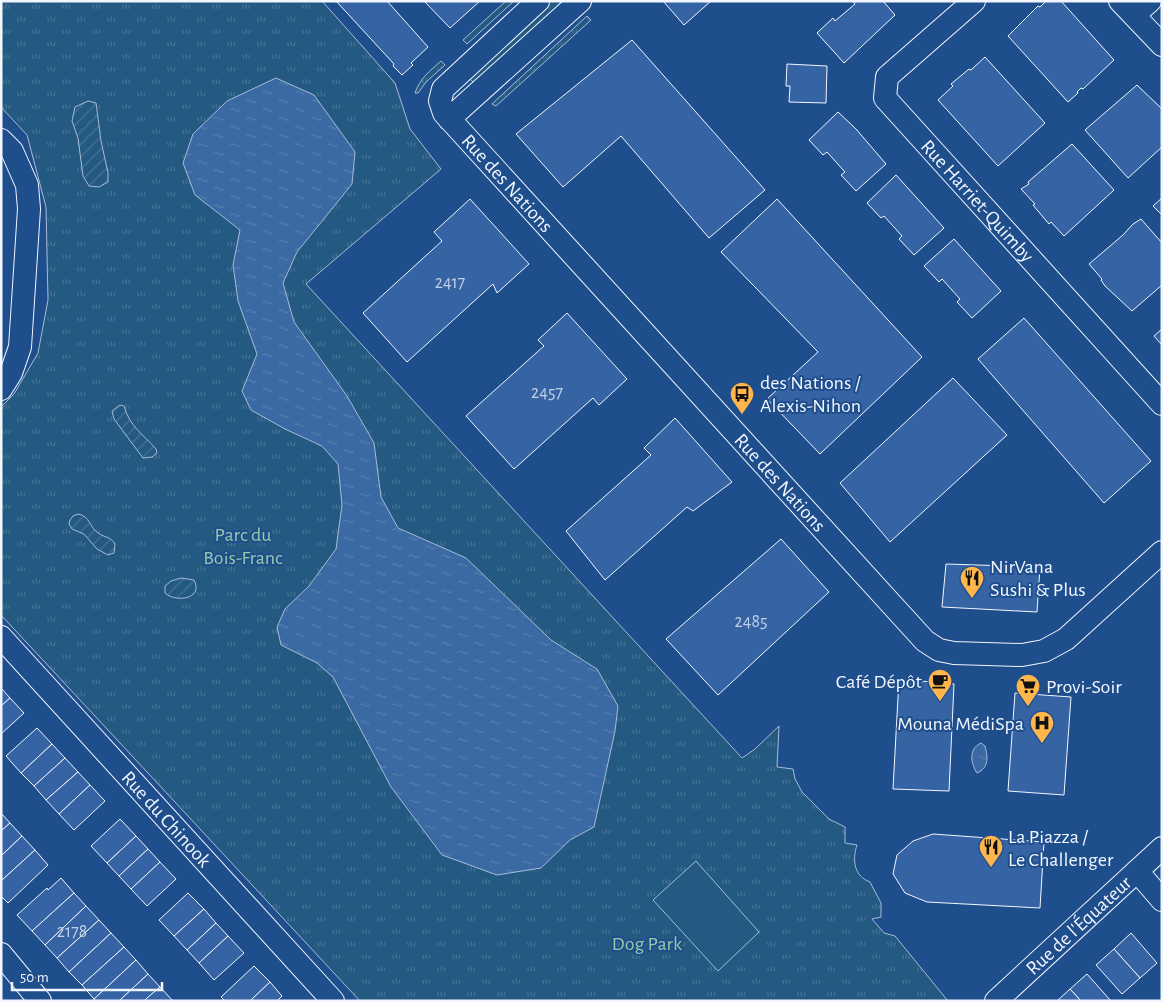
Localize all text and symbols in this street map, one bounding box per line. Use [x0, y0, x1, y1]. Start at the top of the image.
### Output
street label: Rue des Nations [457, 131, 556, 236]
street label: Rue Harriet-Quimby [917, 136, 1038, 267]
house number: 2417 [435, 274, 465, 292]
place label: des Nations / Alexis-Nihon [760, 373, 861, 416]
bus stop icon: des Nations / Alexis-Nihon [729, 381, 755, 415]
house number: 2457 [531, 384, 563, 402]
street label: Rue des Nations [730, 430, 829, 536]
park label: Parc du Bois-Franc [203, 525, 283, 568]
place label: NirVana Sushi & Plus [990, 557, 1086, 600]
restaurant icon: NirVana Sushi & Plus [959, 565, 985, 599]
house number: 2485 [735, 613, 767, 631]
cafe icon: Café Dépôt [927, 668, 953, 702]
place label: Café Dépôt [836, 672, 923, 692]
supermarket icon: Provi-Soir [1015, 673, 1041, 707]
place label: Provi-Soir [1046, 677, 1122, 697]
hospital icon: Mouna MédiSpa [1029, 710, 1055, 744]
place label: Mouna MédiSpa [897, 714, 1024, 734]
street label: Rue du Chinook [118, 768, 215, 871]
place label: La Piazza / Le Challenger [1008, 827, 1114, 870]
restaurant icon: La Piazza / Le Challenger [978, 834, 1004, 868]
street label: Rue de l'Équateur [1023, 872, 1136, 979]
house number: 2178 [57, 923, 87, 941]
park label: Dog Park [612, 934, 682, 954]
scale bar [12, 960, 162, 992]
text: 50 m [20, 970, 49, 985]

